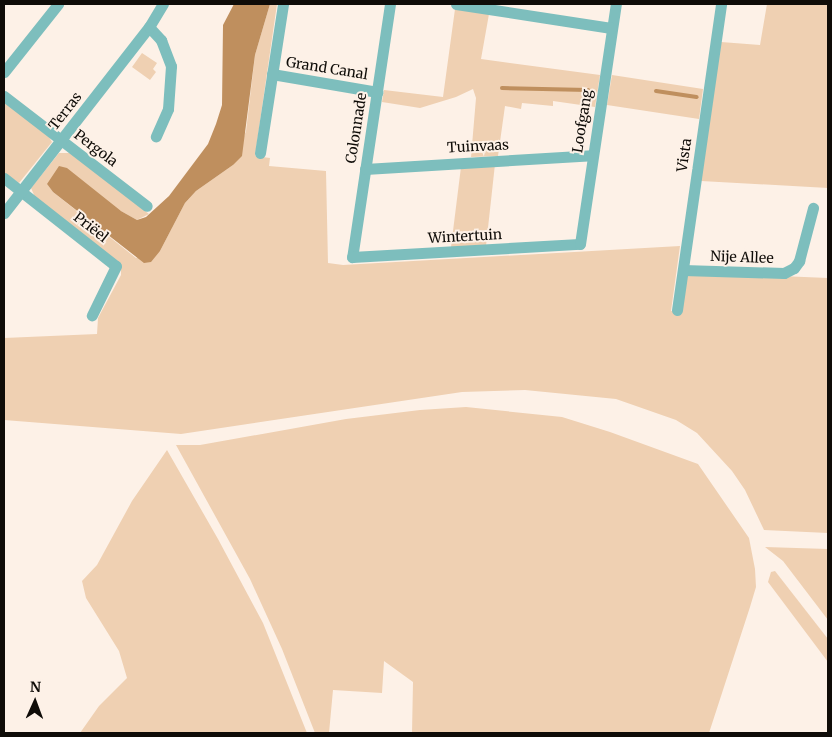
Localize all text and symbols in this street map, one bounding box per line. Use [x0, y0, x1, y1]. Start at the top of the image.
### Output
street label: Grand Canal [285, 53, 369, 83]
street label: Loofgang [569, 88, 595, 154]
street label: Terras [45, 89, 85, 133]
street label: Colonnade [342, 91, 370, 165]
street label: Pergola [71, 126, 121, 170]
street label: Tuinvaas [447, 136, 509, 156]
street label: Vista [673, 137, 695, 173]
street label: Priëel [70, 208, 112, 246]
street label: Wintertuin [427, 226, 503, 246]
street label: Nije Allee [710, 247, 774, 267]
north arrow [10, 677, 60, 727]
text: N [30, 678, 41, 696]

